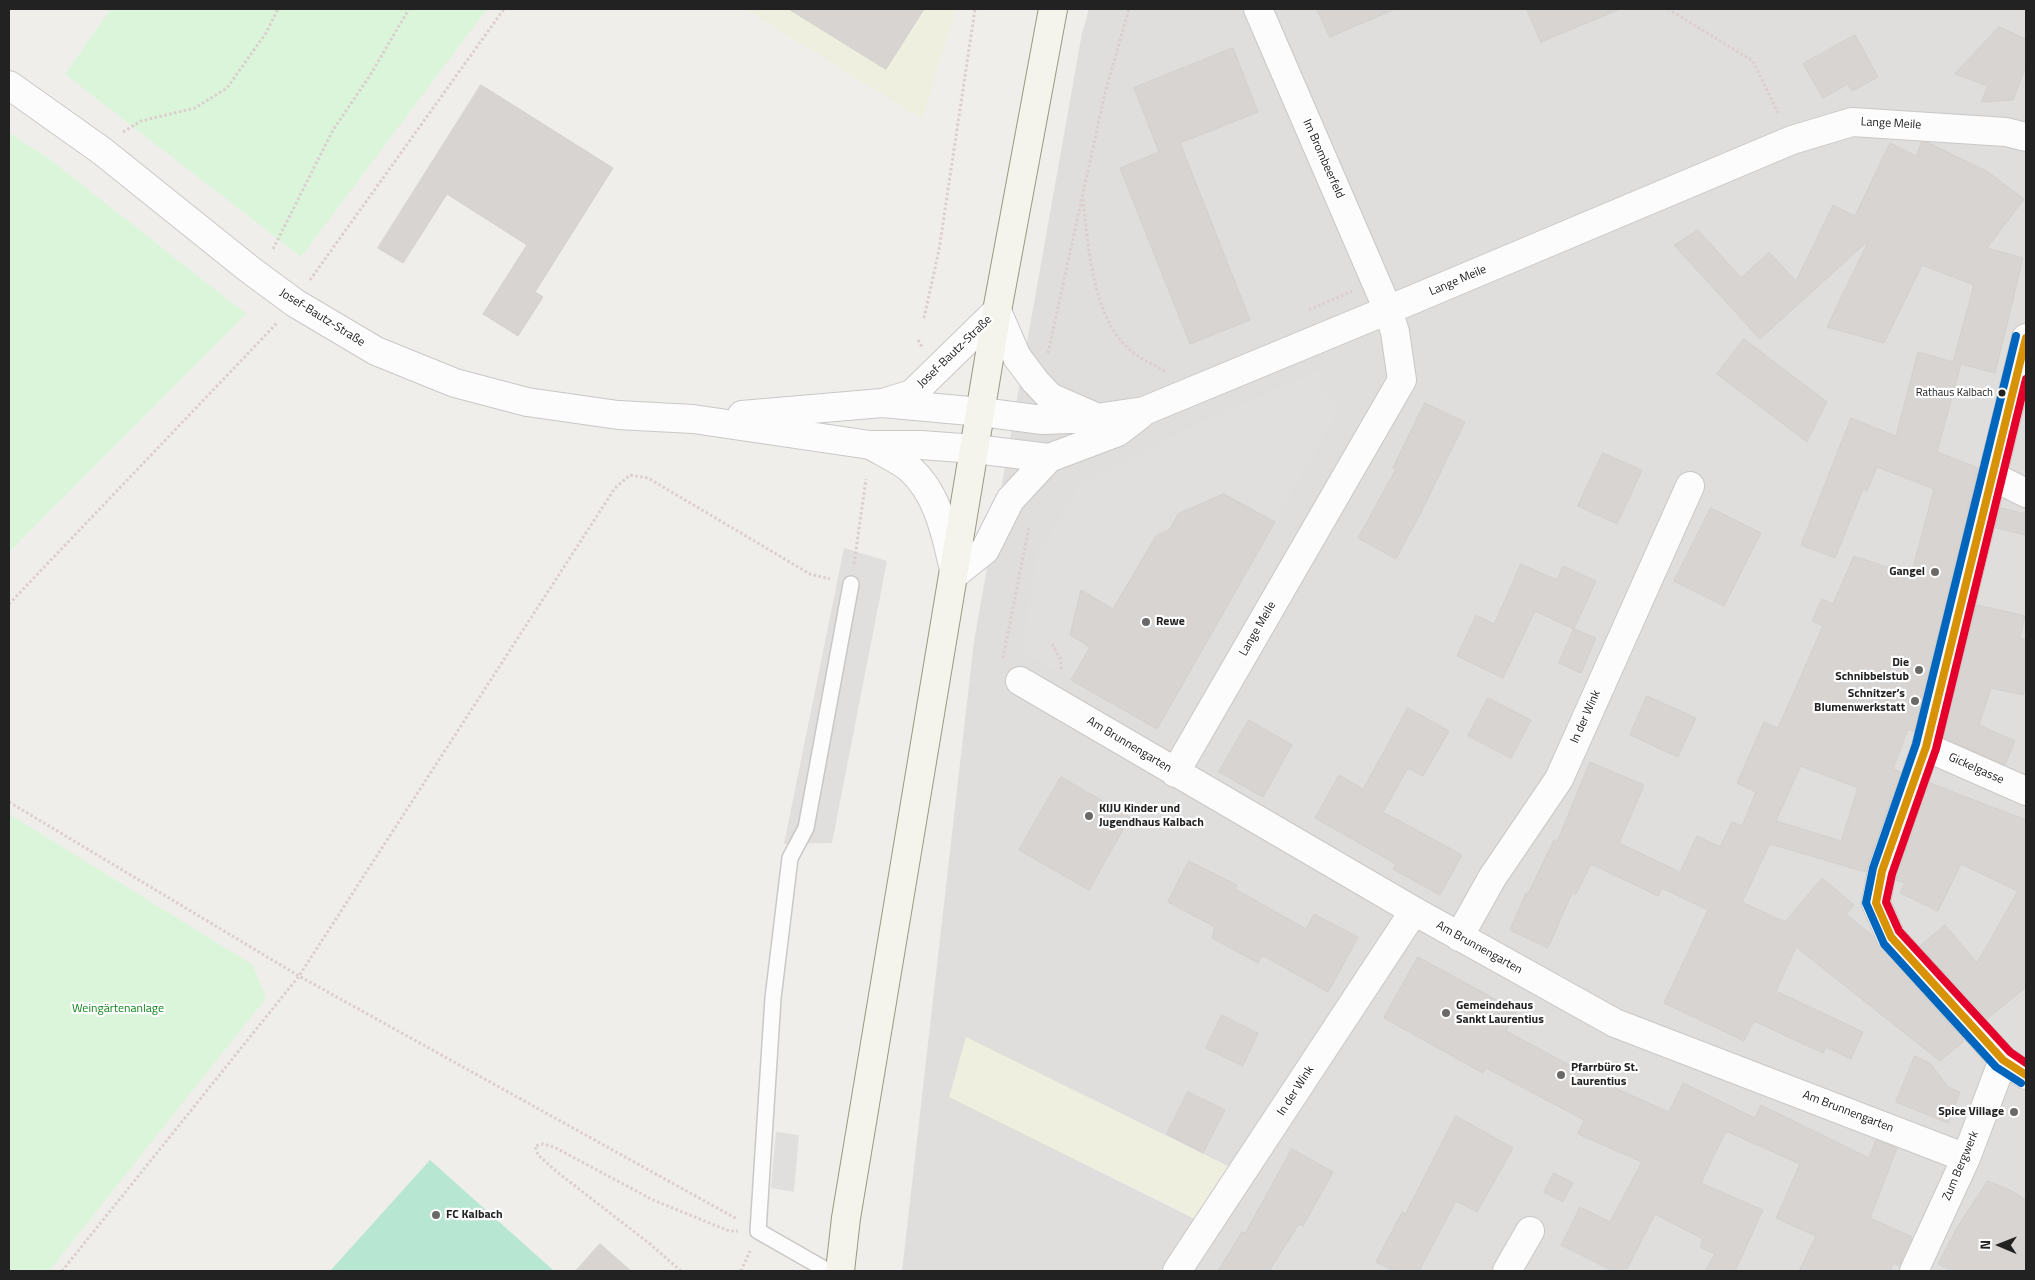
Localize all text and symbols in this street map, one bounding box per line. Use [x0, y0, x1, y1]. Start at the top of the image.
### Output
street label: Lange Meile [1860, 115, 1922, 133]
street label: Im Brombeerfeld [1299, 117, 1347, 201]
street label: Lange Meile [1427, 263, 1489, 299]
street label: Josef-Bautz-Straße [277, 286, 367, 350]
street label: Josef-Bautz-Straße [915, 313, 995, 391]
place label: Rathaus Kalbach [1916, 386, 1993, 400]
marker: Rathaus Kalbach [1997, 388, 2007, 398]
place label: Gangel [1889, 565, 1925, 579]
marker: Gangel [1929, 566, 1941, 578]
street label: Lange Meile [1237, 599, 1279, 659]
place label: Rewe [1156, 615, 1185, 629]
marker: Rewe [1140, 616, 1152, 628]
place label: Die Schnibbelstub [1835, 656, 1909, 684]
marker: Die Schnibbelstub [1913, 664, 1925, 676]
place label: Schnitzer’s Blumenwerkstatt [1814, 687, 1905, 715]
street label: In der Wink [1568, 688, 1604, 746]
marker: Schnitzer’s Blumenwerkstatt [1909, 695, 1921, 707]
street label: Am Brunnengarten [1084, 714, 1174, 776]
street label: Gickelgasse [1946, 750, 2006, 788]
place label: KIJU Kinder und Jugendhaus Kalbach [1099, 802, 1204, 830]
marker: KIJU Kinder und Jugendhaus Kalbach [1083, 810, 1095, 822]
street label: Am Brunnengarten [1433, 918, 1525, 978]
place label: Gemeindehaus Sankt Laurentius [1456, 999, 1544, 1027]
park label: Weingärtenanlage [72, 1002, 164, 1016]
marker: Gemeindehaus Sankt Laurentius [1440, 1007, 1452, 1019]
place label: Pfarrbüro St. Laurentius [1571, 1061, 1638, 1089]
street label: In der Wink [1275, 1063, 1317, 1119]
marker: Pfarrbüro St. Laurentius [1555, 1069, 1567, 1081]
street label: Am Brunnengarten [1801, 1088, 1895, 1136]
place label: Spice Village [1938, 1105, 2004, 1119]
marker: Spice Village [2008, 1106, 2020, 1118]
street label: Zum Bergwerk [1940, 1129, 1982, 1203]
place label: FC Kalbach [446, 1208, 503, 1222]
marker: FC Kalbach [430, 1209, 442, 1221]
north arrow [1975, 1220, 2025, 1270]
text: N [1974, 1240, 1995, 1250]

